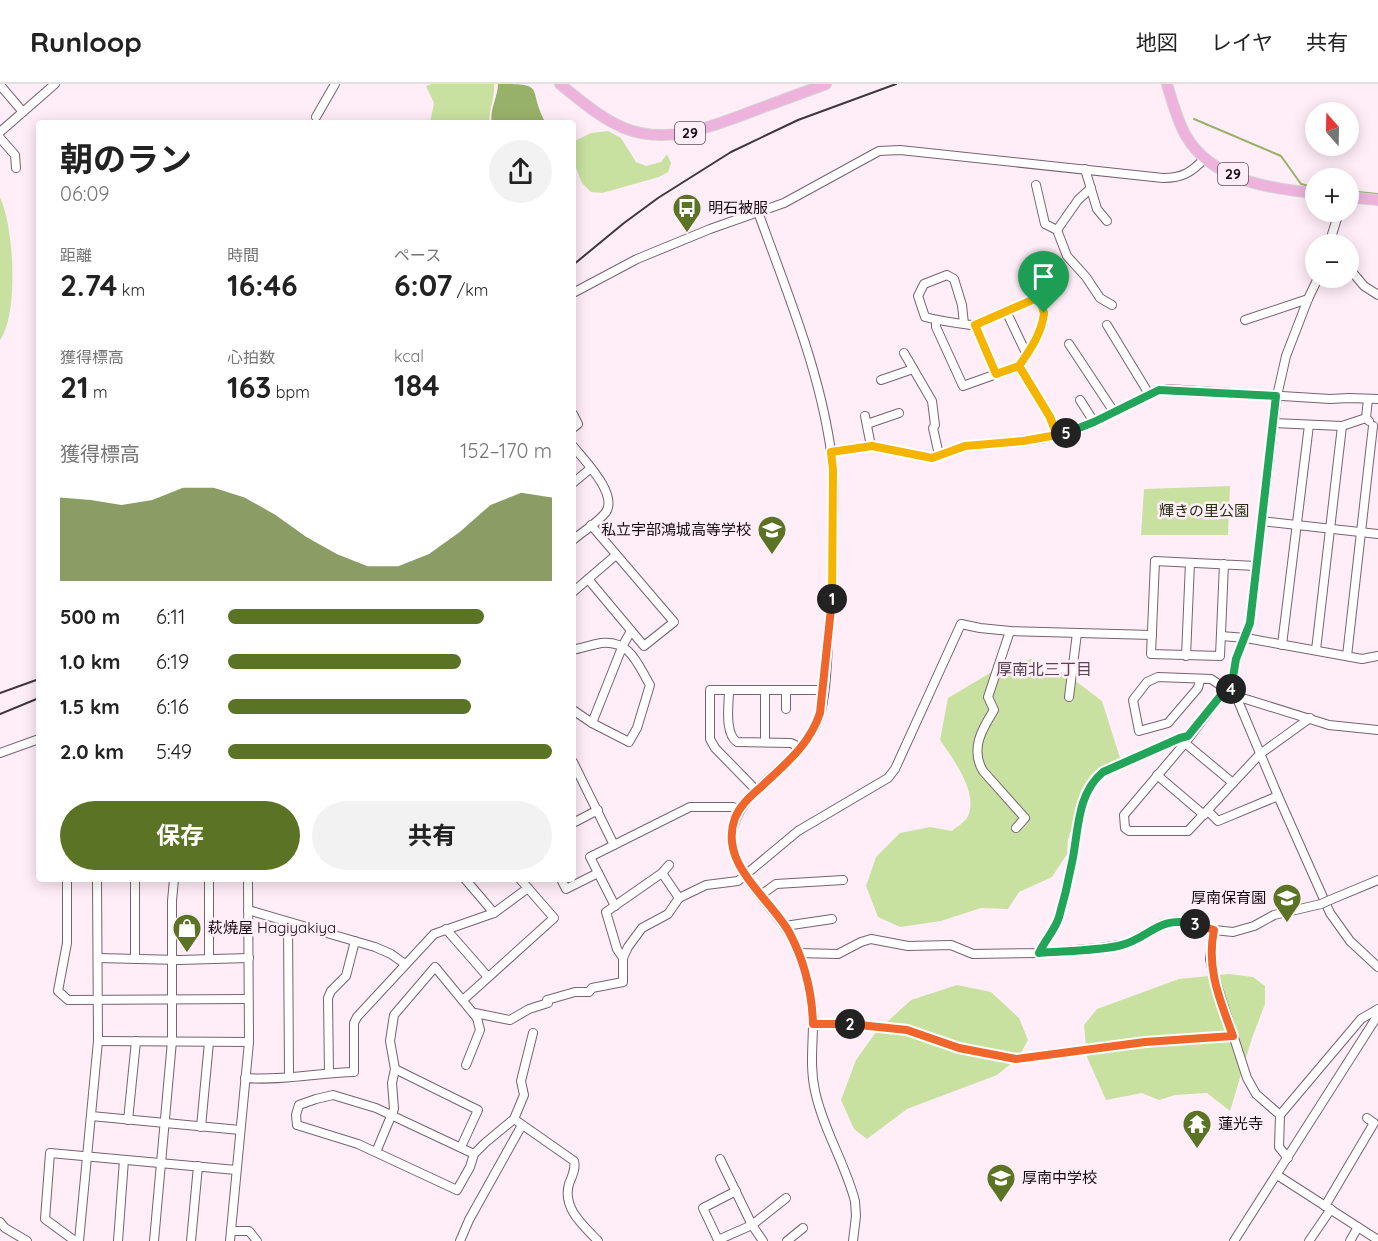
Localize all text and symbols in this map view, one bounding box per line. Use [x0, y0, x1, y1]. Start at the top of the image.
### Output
text: Runloop [30, 24, 142, 59]
text: 地図 [1136, 29, 1178, 55]
text: レイヤ [1211, 29, 1273, 55]
text: 共有 [1306, 29, 1348, 55]
north arrow [1305, 102, 1359, 156]
map controls [1305, 102, 1359, 288]
road number: 29 [675, 122, 705, 144]
text: 朝のラン [60, 138, 192, 179]
button: share [489, 140, 552, 203]
road number: 29 [1218, 163, 1248, 185]
button: + [1305, 168, 1359, 222]
text: 06:09 [60, 181, 109, 206]
bus stop icon: 明石被服 [671, 192, 703, 234]
place label: 明石被服 [708, 198, 768, 217]
button: − [1305, 234, 1359, 288]
text: 距離 [60, 245, 92, 265]
text: 時間 [227, 245, 259, 265]
text: ペース [394, 245, 441, 265]
pin [1018, 251, 1069, 313]
icon: arrive [1027, 260, 1060, 293]
text: 2.74 [60, 266, 117, 304]
text: 16:46 [227, 266, 298, 304]
text: 6:07 [394, 266, 452, 304]
text: km [117, 280, 145, 300]
text: /km [452, 280, 488, 300]
text: kcal [394, 346, 424, 366]
text: 獲得標高 [60, 347, 124, 367]
text: 心拍数 [227, 347, 275, 367]
text: 184 [394, 366, 440, 404]
text: 21 [60, 368, 89, 406]
text: 163 [227, 368, 271, 406]
text: m [89, 382, 108, 402]
text: bpm [271, 382, 310, 402]
pin: 5 [1051, 418, 1081, 448]
text: 5 [1061, 423, 1071, 443]
text: 152–170 m [460, 438, 552, 463]
text: 獲得標高 [60, 441, 140, 466]
park label: 輝きの里公園 [1159, 501, 1249, 520]
school or university icon: 私立宇部鴻城高等学校 [756, 514, 788, 556]
place label: 私立宇部鴻城高等学校 [601, 520, 751, 539]
pin: 1 [817, 584, 847, 614]
text: 1 [829, 589, 835, 609]
text: 500 m [60, 604, 120, 629]
text: 6:11 [156, 604, 185, 629]
text: 1.0 km [60, 649, 120, 674]
text: 6:19 [156, 649, 189, 674]
district label: 厚南北三丁目 [996, 659, 1092, 679]
pin: 4 [1216, 674, 1246, 704]
text: 4 [1226, 679, 1236, 699]
text: 1.5 km [60, 694, 120, 719]
text: 6:16 [156, 694, 189, 719]
text: 2.0 km [60, 739, 124, 764]
text: 5:49 [156, 739, 192, 764]
button: 保存 [60, 801, 300, 870]
button: 共有 [312, 801, 552, 870]
school or university icon: 厚南保育園 [1271, 882, 1303, 924]
place label: 厚南保育園 [1191, 888, 1266, 907]
pin: 3 [1180, 909, 1210, 939]
shop icon: 萩焼屋 Hagiyakiya [171, 912, 203, 954]
text: 3 [1191, 914, 1199, 934]
place label: 萩焼屋 Hagiyakiya [208, 918, 336, 937]
pin: 2 [835, 1009, 865, 1039]
text: 2 [845, 1014, 855, 1034]
temple icon: 蓮光寺 [1181, 1108, 1213, 1150]
place label: 蓮光寺 [1218, 1114, 1263, 1133]
school or university icon: 厚南中学校 [985, 1162, 1017, 1204]
place label: 厚南中学校 [1022, 1168, 1097, 1187]

